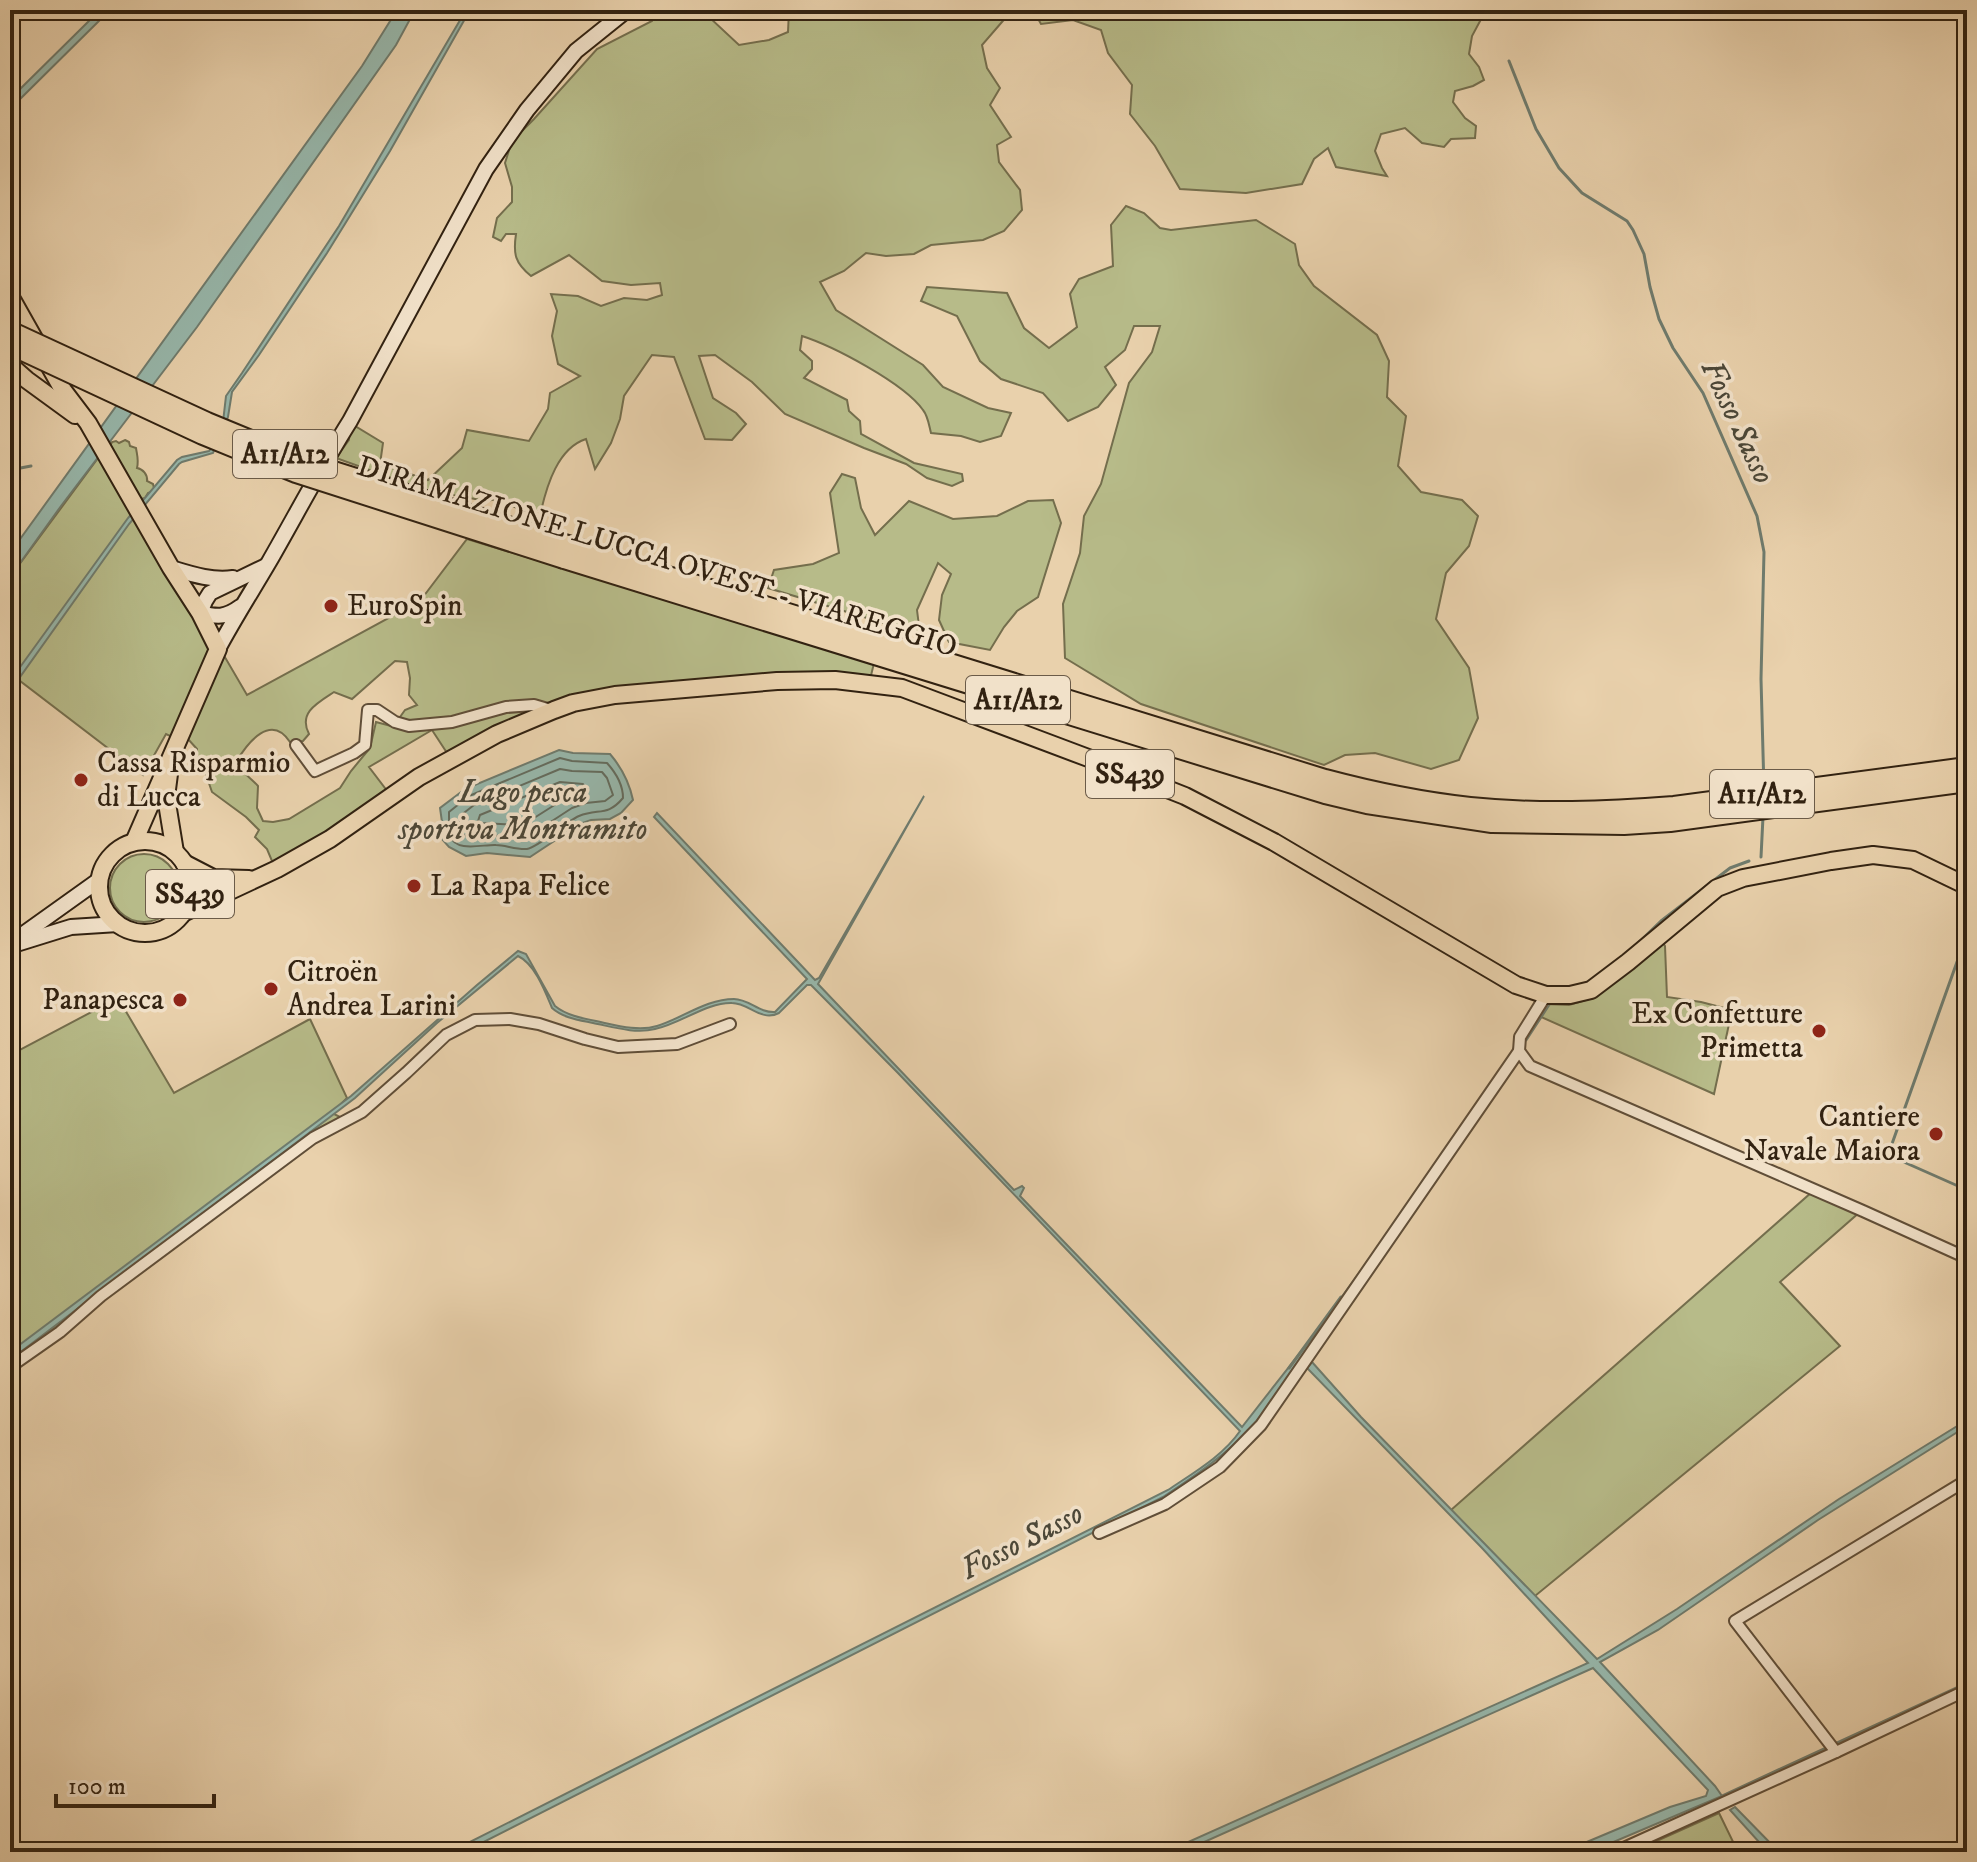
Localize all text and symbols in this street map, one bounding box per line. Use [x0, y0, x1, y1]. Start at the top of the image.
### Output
water label: Fosso Sasso [1691, 354, 1783, 490]
road number: A11/A12 [233, 430, 337, 478]
street label: DIRAMAZIONE LUCCA OVEST - VIAREGGIO [352, 448, 962, 666]
place label: EuroSpin [347, 588, 463, 625]
marker: EuroSpin [322, 597, 340, 615]
road number: A11/A12 [966, 676, 1070, 724]
place label: Cassa Risparmio di Lucca [97, 745, 290, 816]
road number: SS439 [1086, 750, 1174, 798]
road number: A11/A12 [1710, 770, 1814, 818]
marker: Cassa Risparmio di Lucca [72, 771, 90, 789]
water label: Lago pesca sportiva Montramito [397, 773, 647, 850]
place label: La Rapa Felice [430, 868, 610, 905]
road number: SS439 [146, 870, 234, 918]
marker: La Rapa Felice [405, 877, 423, 895]
place label: Citroën Andrea Larini [287, 954, 456, 1025]
marker: Citroën Andrea Larini [262, 980, 280, 998]
place label: Panapesca [42, 982, 164, 1019]
marker: Panapesca [171, 991, 189, 1009]
place label: Ex Confetture Primetta [1631, 996, 1803, 1067]
marker: Ex Confetture Primetta [1810, 1022, 1828, 1040]
place label: Cantiere Navale Maiora [1743, 1099, 1920, 1170]
marker: Cantiere Navale Maiora [1927, 1125, 1945, 1143]
water label: Fosso Sasso [954, 1494, 1090, 1590]
scale bar [56, 1758, 214, 1808]
text: 100 m [68, 1772, 126, 1802]

